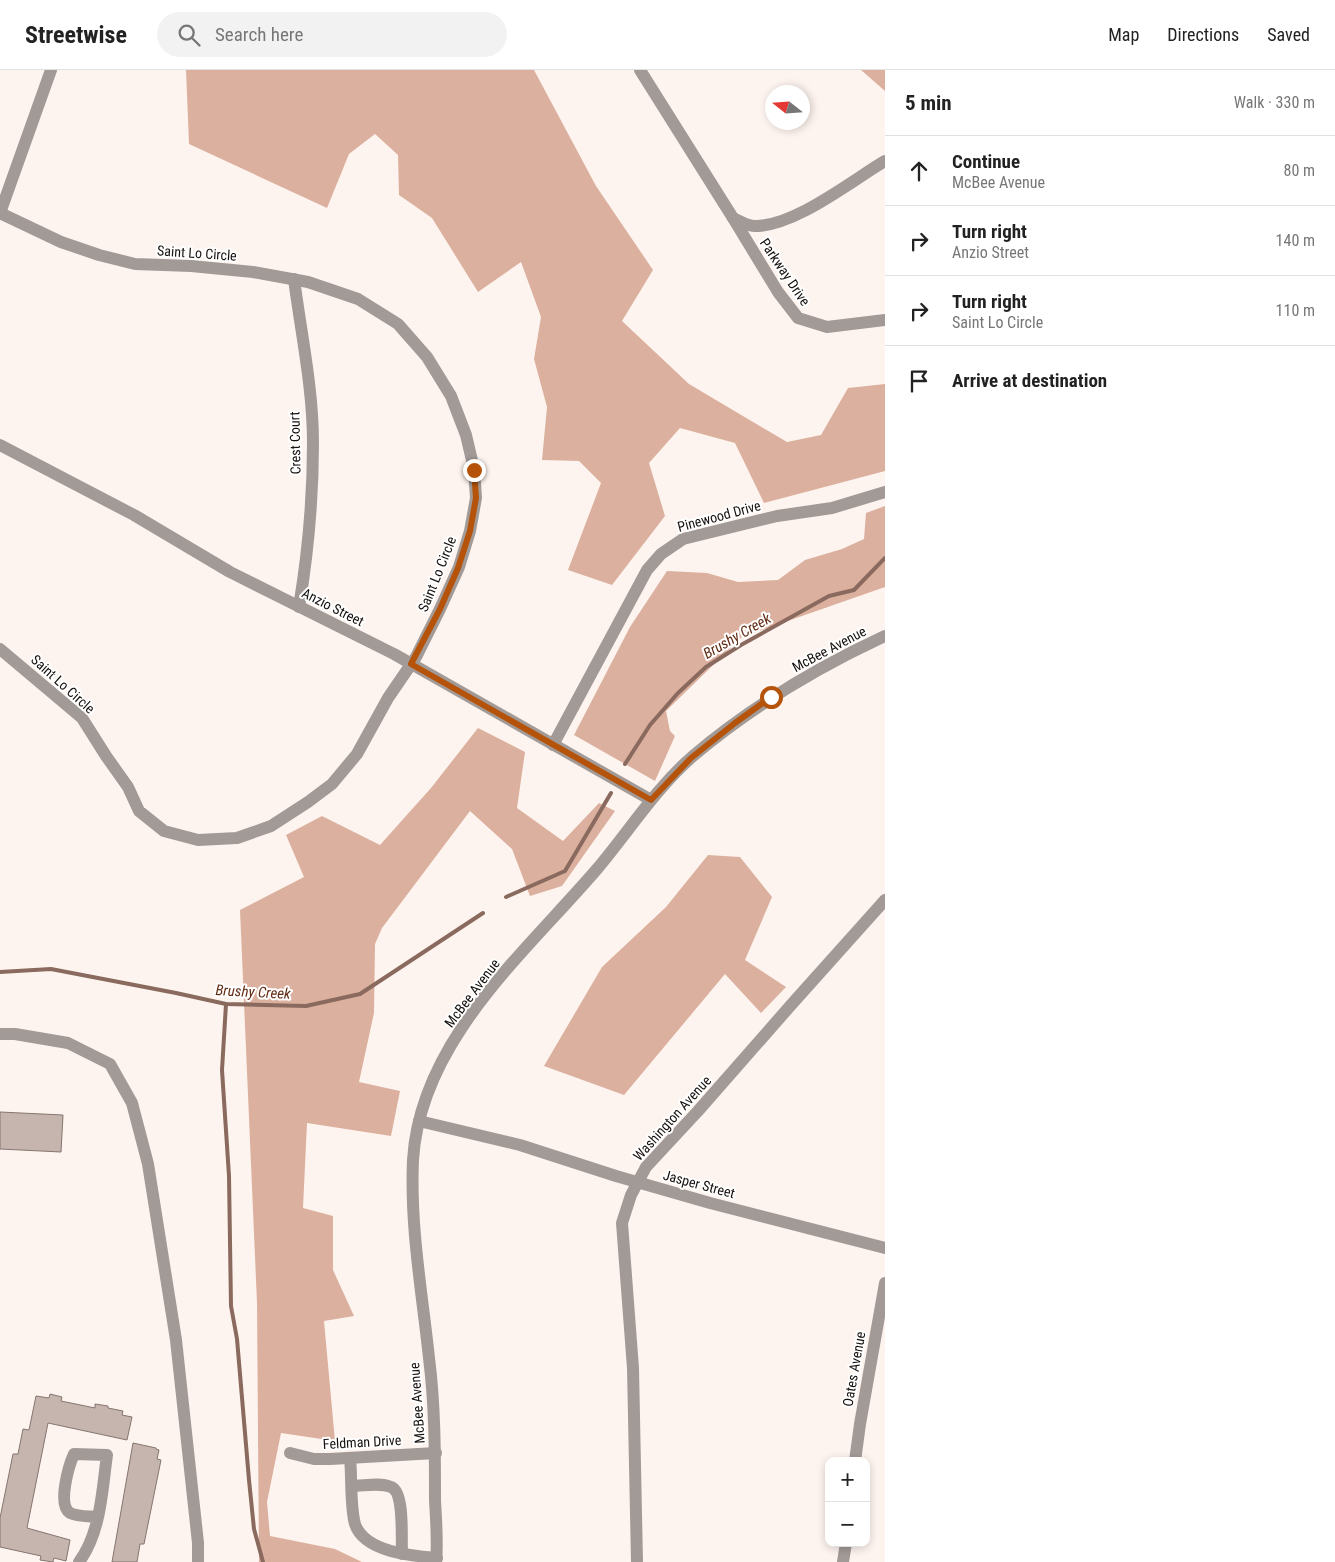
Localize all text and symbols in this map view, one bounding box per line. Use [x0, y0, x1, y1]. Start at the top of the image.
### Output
search box [157, 12, 507, 57]
text: Streetwise [25, 21, 127, 49]
icon: search [175, 21, 203, 49]
text: Search here [215, 23, 303, 46]
text: Map [1108, 24, 1139, 45]
text: Directions [1167, 24, 1239, 45]
text: Saved [1267, 24, 1310, 45]
north arrow [765, 85, 810, 130]
text: 5 min [905, 91, 952, 115]
text: Walk · 330 m [1234, 93, 1315, 112]
text: Continue [952, 150, 1020, 173]
icon: ahead [905, 157, 933, 185]
text: 80 m [1283, 161, 1315, 180]
text: McBee Avenue [952, 173, 1045, 192]
text: Turn right [952, 220, 1027, 243]
icon: right [905, 227, 933, 255]
text: 140 m [1276, 231, 1315, 250]
street label: Parkway Drive [757, 235, 814, 309]
street label: Saint Lo Circle [157, 242, 238, 264]
text: Anzio Street [952, 243, 1029, 262]
text: Turn right [952, 290, 1027, 313]
icon: right [905, 297, 933, 325]
text: 110 m [1276, 301, 1315, 320]
text: Saint Lo Circle [952, 313, 1043, 332]
icon: arrive [905, 367, 933, 395]
text: Arrive at destination [952, 369, 1107, 392]
street label: Crest Court [286, 411, 304, 475]
route end [463, 459, 486, 482]
street label: Pinewood Drive [676, 497, 763, 535]
street label: Saint Lo Circle [415, 534, 460, 614]
street label: Anzio Street [299, 585, 367, 629]
water label: Brushy Creek [700, 609, 774, 663]
street label: McBee Avenue [789, 623, 869, 675]
street label: Saint Lo Circle [28, 651, 98, 717]
route start [760, 686, 783, 709]
street label: McBee Avenue [441, 955, 503, 1030]
water label: Brushy Creek [215, 981, 291, 1003]
street label: Washington Avenue [630, 1072, 715, 1164]
street label: Jasper Street [661, 1167, 737, 1201]
street label: Oates Avenue [840, 1330, 869, 1408]
street label: McBee Avenue [406, 1361, 428, 1444]
street label: Feldman Drive [322, 1432, 402, 1452]
map controls [825, 1457, 870, 1547]
button: + [825, 1457, 870, 1502]
button: − [825, 1502, 870, 1547]

